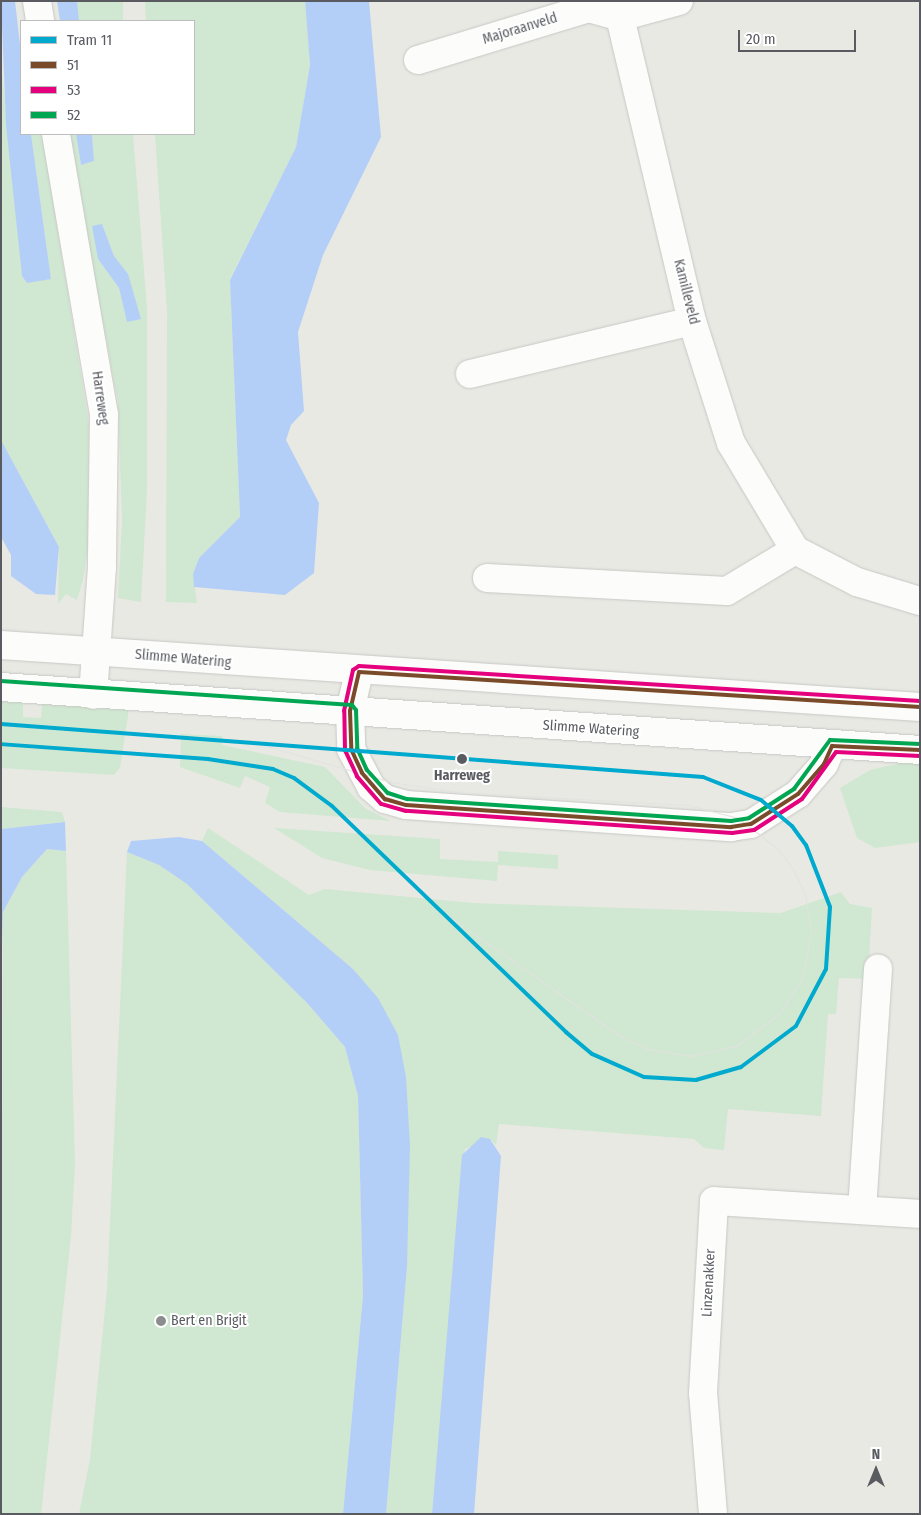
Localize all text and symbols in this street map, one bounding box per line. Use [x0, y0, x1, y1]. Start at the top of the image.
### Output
street label: Majoraanveld [481, 10, 559, 48]
legend [20, 20, 195, 135]
scale bar [741, 20, 858, 52]
text: 20 m [746, 30, 776, 48]
text: Tram 11 [67, 31, 112, 49]
text: 51 [67, 56, 79, 74]
text: 53 [67, 81, 81, 99]
text: 52 [67, 106, 80, 124]
street label: Kamilleveld [670, 258, 702, 326]
street label: Harreweg [88, 370, 112, 426]
street label: Slimme Watering [134, 646, 232, 672]
street label: Slimme Watering [542, 717, 640, 741]
marker: Harreweg [455, 752, 469, 766]
place label: Harreweg [434, 768, 490, 784]
street label: Linzenakker [699, 1248, 719, 1318]
place label: Bert en Brigit [171, 1313, 247, 1329]
marker: Bert en Brigit [155, 1315, 167, 1327]
north arrow [851, 1445, 901, 1495]
text: N [872, 1446, 880, 1463]

